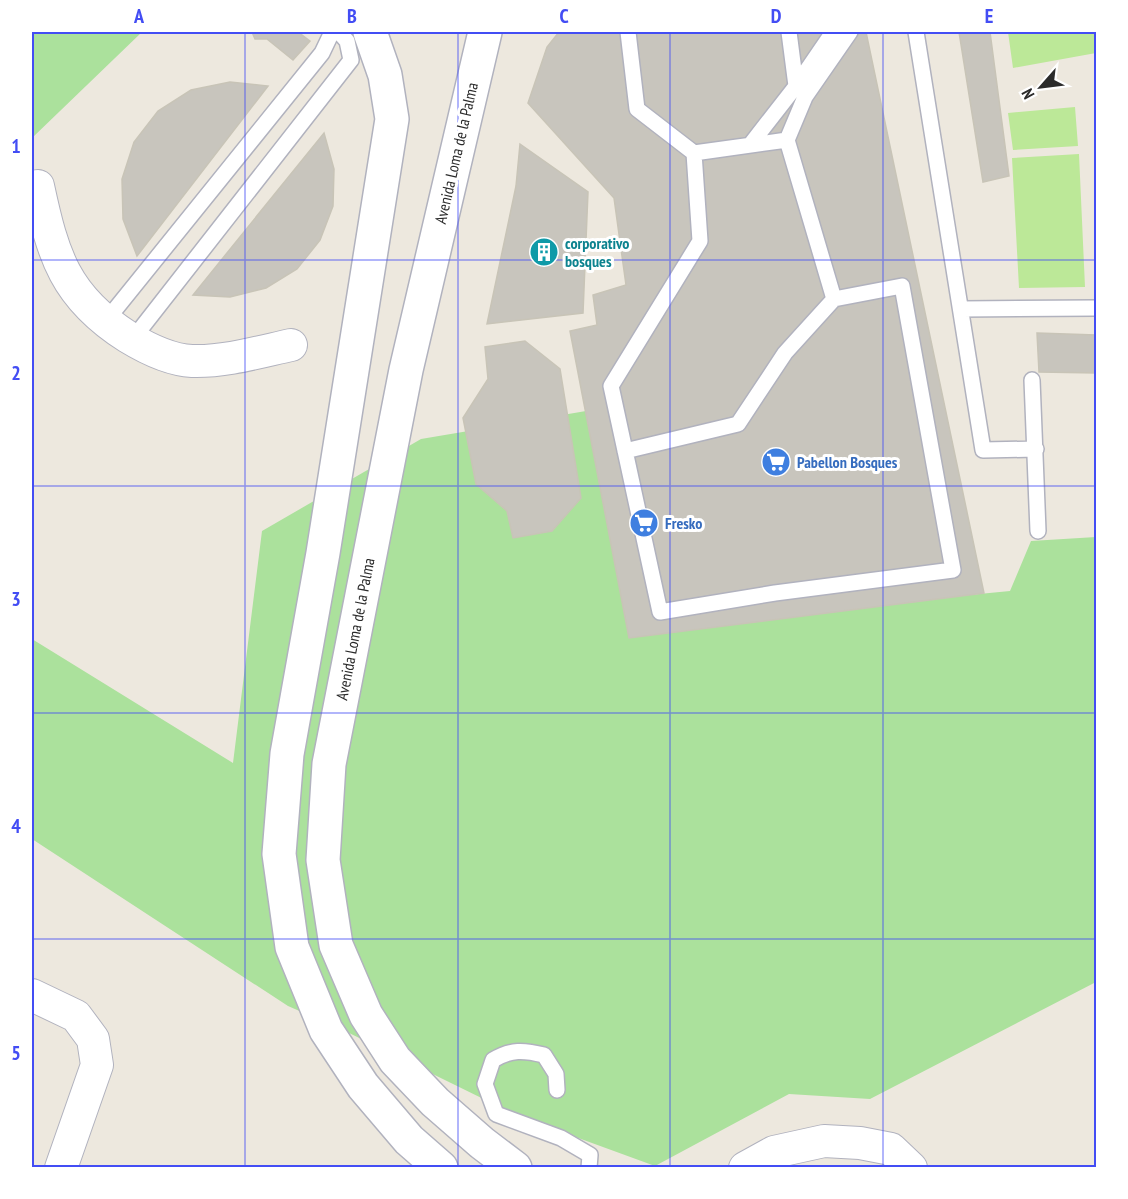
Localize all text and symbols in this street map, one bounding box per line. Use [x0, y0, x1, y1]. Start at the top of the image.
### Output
text: A [133, 3, 145, 29]
text: B [347, 3, 357, 29]
text: C [559, 3, 569, 29]
text: D [771, 3, 782, 29]
text: E [985, 3, 993, 29]
north arrow [1011, 57, 1071, 117]
street label: Avenida Loma de la Palma [430, 80, 482, 226]
text: N [1017, 86, 1039, 103]
text: 1 [11, 133, 21, 159]
place label: corporativo bosques [565, 233, 629, 271]
building icon: corporativo bosques [528, 236, 560, 268]
text: 2 [11, 360, 21, 386]
supermarket icon: Pabellon Bosques [760, 446, 792, 478]
place label: Pabellon Bosques [797, 452, 898, 472]
supermarket icon: Fresko [628, 507, 660, 539]
place label: Fresko [665, 513, 702, 533]
street label: Avenida Loma de la Palma [331, 556, 379, 702]
text: 3 [11, 586, 21, 612]
text: 4 [11, 813, 21, 839]
text: 5 [11, 1040, 21, 1066]

